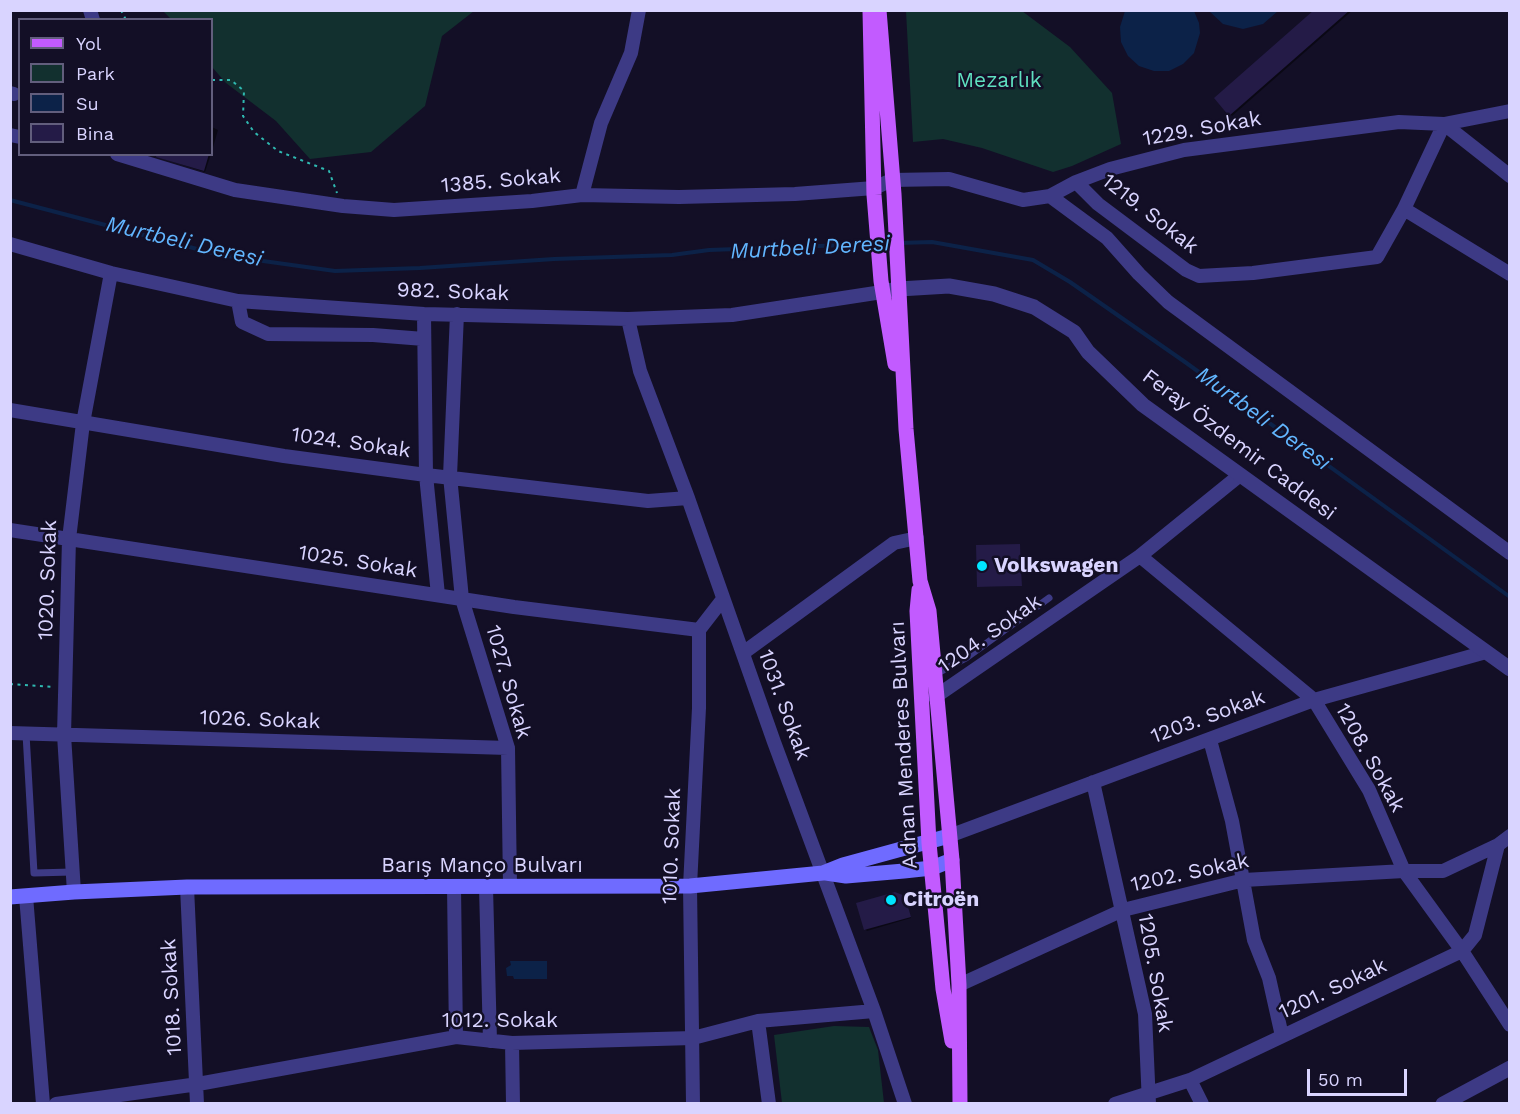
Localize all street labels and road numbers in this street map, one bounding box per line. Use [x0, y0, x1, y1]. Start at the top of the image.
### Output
street label: 1229. Sokak [1141, 106, 1263, 152]
street label: 1385. Sokak [440, 163, 562, 199]
street label: 1219. Sokak [1097, 168, 1203, 260]
street label: 982. Sokak [396, 277, 510, 307]
street label: Feray Özdemir Caddesi [1137, 364, 1341, 526]
street label: 1024. Sokak [290, 422, 412, 464]
street label: 1020. Sokak [33, 519, 63, 641]
street label: 1025. Sokak [297, 540, 419, 584]
street label: 1204. Sokak [933, 589, 1047, 679]
street label: Adnan Menderes Bulvarı [885, 621, 923, 869]
street label: 1027. Sokak [480, 622, 536, 742]
street label: 1031. Sokak [752, 646, 816, 764]
street label: 1203. Sokak [1147, 685, 1269, 749]
street label: 1208. Sokak [1330, 699, 1410, 817]
street label: 1026. Sokak [199, 705, 321, 735]
street label: 1010. Sokak [657, 787, 687, 905]
street label: 1202. Sokak [1129, 848, 1251, 898]
street label: Barış Manço Bulvarı [381, 853, 583, 879]
street label: 1205. Sokak [1132, 912, 1178, 1034]
street label: 1018. Sokak [156, 938, 188, 1056]
street label: 1201. Sokak [1275, 953, 1391, 1025]
street label: 1012. Sokak [442, 1008, 558, 1034]

